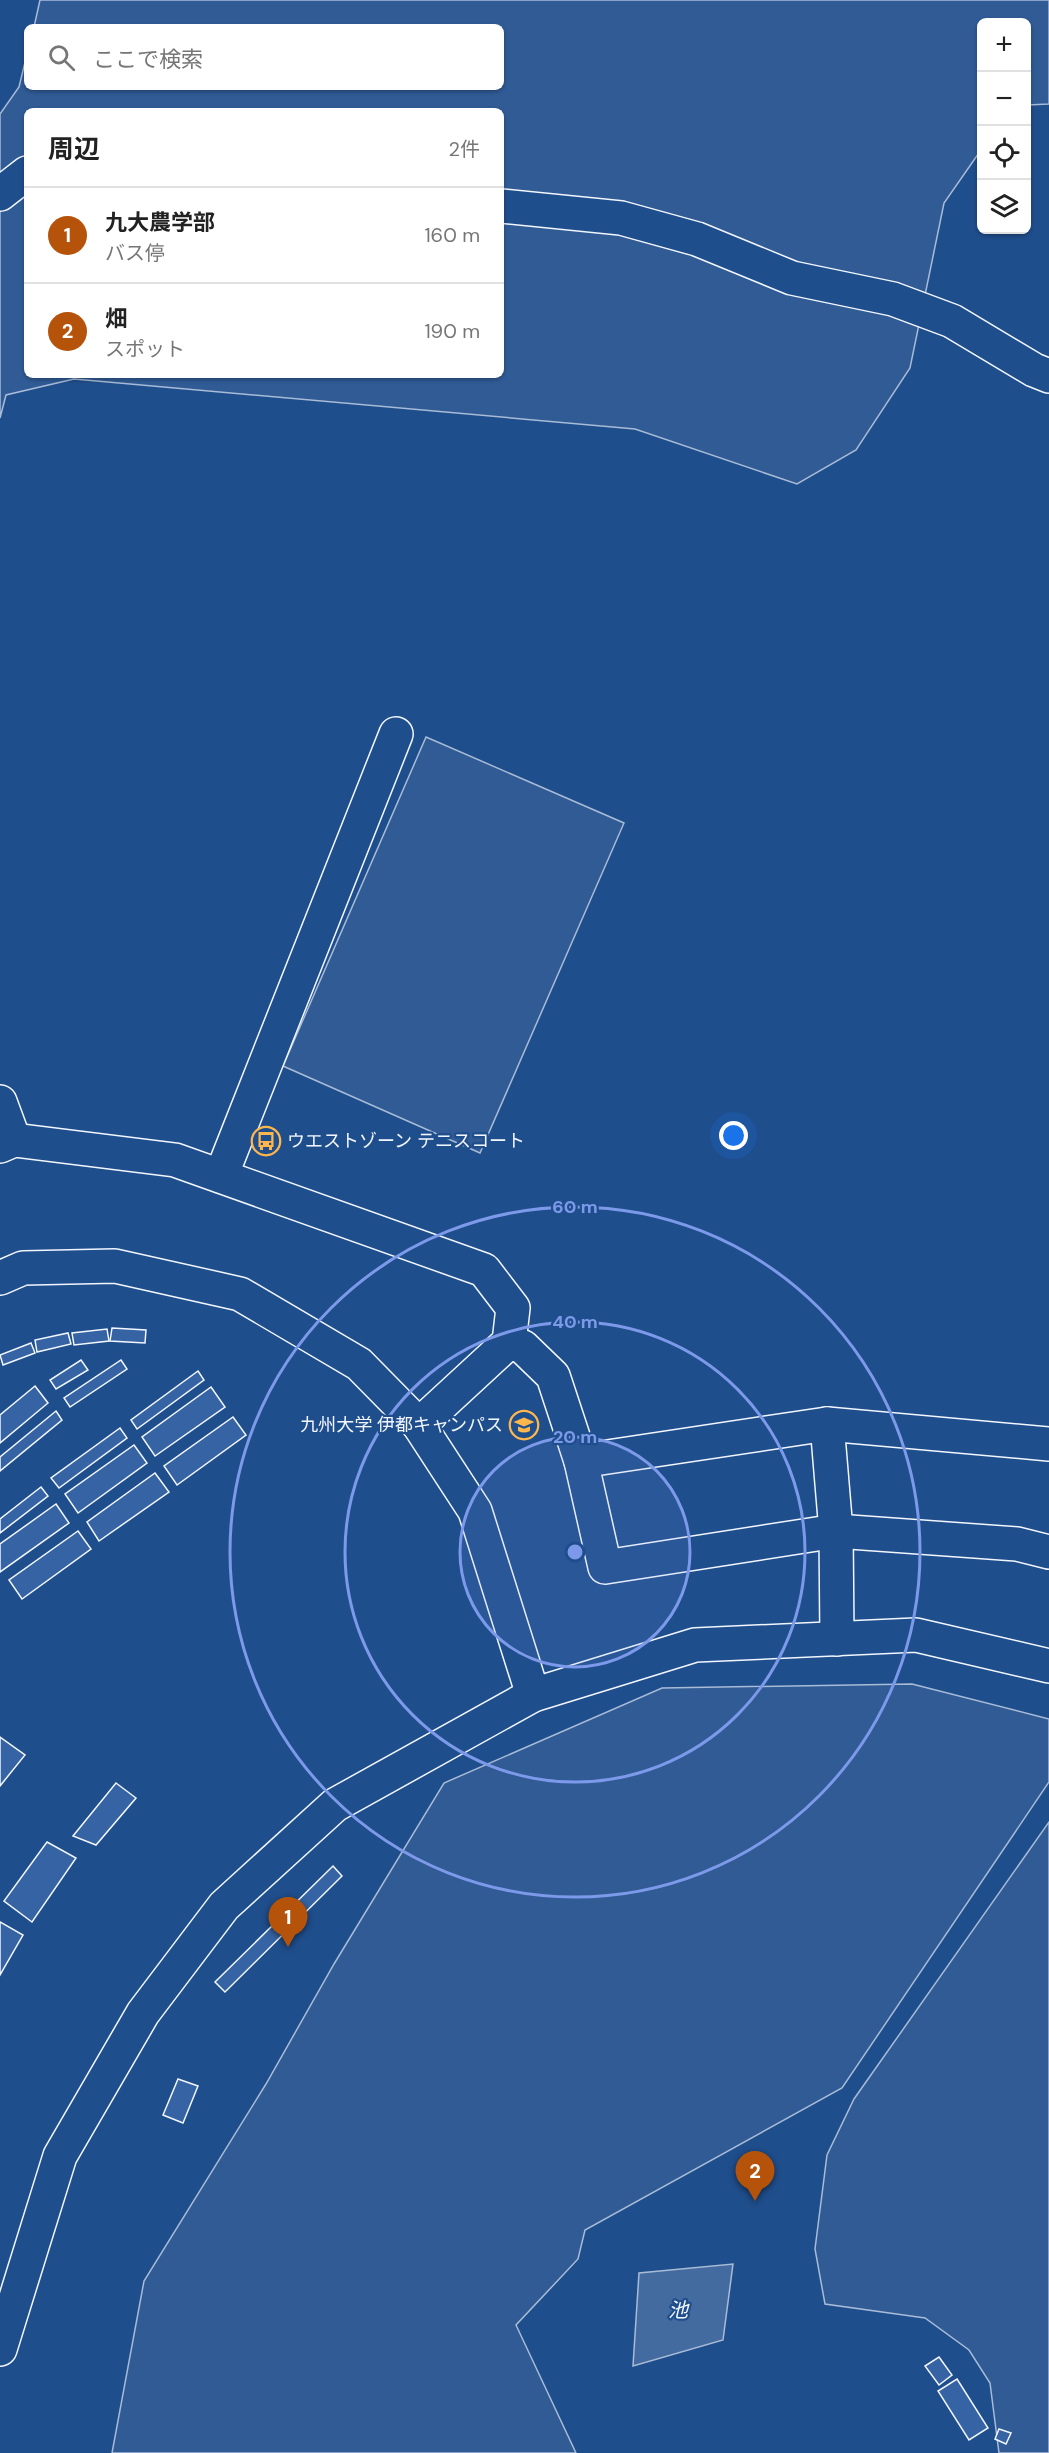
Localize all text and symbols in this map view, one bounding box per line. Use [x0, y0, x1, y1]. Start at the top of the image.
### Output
map controls [977, 18, 1031, 234]
button: + [977, 18, 1031, 72]
search box [24, 24, 504, 90]
icon: search [45, 41, 78, 74]
text: ここで検索 [93, 45, 203, 74]
button: − [977, 72, 1031, 126]
button: locate [977, 126, 1031, 180]
text: 周辺 [48, 132, 100, 166]
text: 2件 [448, 136, 480, 162]
button: layers [977, 180, 1031, 234]
text: 九大農学部 [105, 208, 215, 237]
text: 1 [64, 222, 71, 248]
text: 160 m [424, 222, 480, 248]
text: バス停 [105, 240, 165, 266]
text: 畑 [105, 304, 127, 333]
text: 2 [62, 318, 73, 344]
text: 190 m [424, 318, 480, 344]
text: スポット [105, 336, 185, 362]
your location [719, 1121, 748, 1150]
bus stop icon: ウエストゾーン テニスコート [250, 1125, 282, 1157]
place label: ウエストゾーン テニスコート [287, 1129, 525, 1153]
text: 60 m [552, 1195, 598, 1219]
text: 40 m [552, 1310, 598, 1334]
school or university icon: 九州大学 伊都キャンパス [508, 1409, 540, 1441]
place label: 九州大学 伊都キャンパス [300, 1413, 503, 1437]
text: 20 m [553, 1425, 597, 1449]
centre of rings [565, 1542, 585, 1562]
pin: 1 [268, 1898, 308, 1947]
pin: 2 [736, 2152, 774, 2201]
water label: 池 [668, 2297, 690, 2323]

